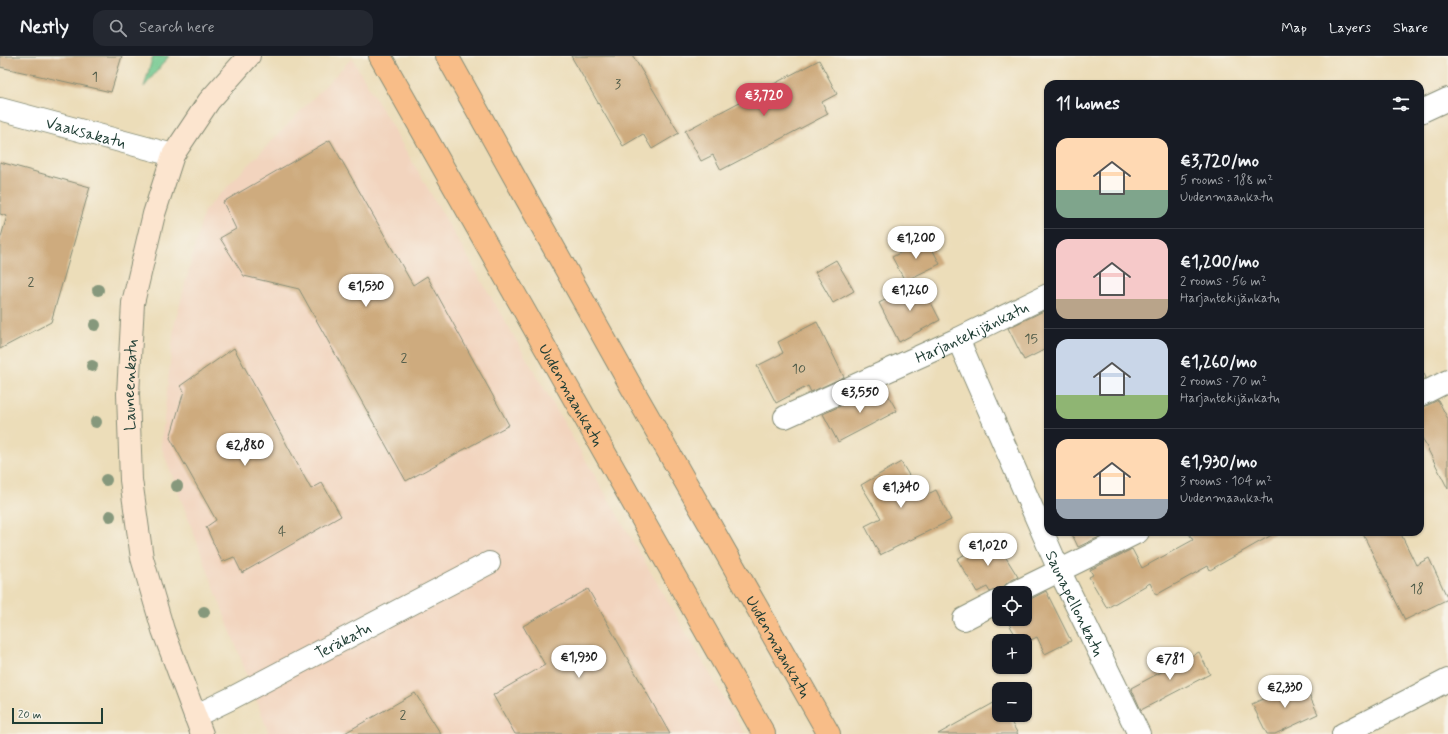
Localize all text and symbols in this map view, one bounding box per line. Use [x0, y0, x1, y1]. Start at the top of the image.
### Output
search box [93, 10, 373, 46]
text: Nestly [20, 15, 69, 40]
icon: search [107, 17, 129, 39]
text: Search here [139, 18, 215, 38]
text: Map [1281, 19, 1307, 37]
text: Layers [1329, 19, 1371, 37]
text: Share [1393, 19, 1428, 37]
house number: 1 [92, 68, 98, 86]
house number: 3 [615, 75, 621, 93]
pin: €3,720 [731, 83, 797, 117]
text: €3,720 [745, 87, 783, 104]
text: 11 homes [1056, 93, 1120, 115]
icon: filters [1390, 93, 1412, 115]
street label: Vaaksakatu [43, 113, 128, 154]
text: €3,720/mo [1180, 150, 1259, 172]
icon: home [1088, 154, 1136, 202]
text: 5 rooms · 188 m² [1180, 172, 1273, 189]
text: Uudenmaankatu [1180, 189, 1273, 206]
pin: €1,200 [883, 226, 949, 260]
text: €1,200 [896, 230, 936, 247]
text: €1,200/mo [1180, 251, 1259, 273]
icon: home [1088, 255, 1136, 303]
house number: 2 [28, 273, 35, 291]
text: 2 rooms · 56 m² [1180, 273, 1267, 290]
pin: €1,530 [333, 274, 399, 308]
text: €1,530 [348, 278, 384, 295]
pin: €1,260 [877, 278, 943, 312]
text: €1,260 [891, 282, 929, 299]
text: Harjantekijänkatu [1180, 290, 1280, 307]
street label: Harjantekijänkatu [912, 297, 1033, 369]
house number: 15 [1024, 330, 1038, 348]
street label: Launeenkatu [119, 338, 143, 431]
street label: Uudenmaankatu [533, 340, 608, 451]
house number: 2 [401, 349, 408, 367]
text: €1,260/mo [1180, 351, 1257, 373]
icon: home [1088, 355, 1136, 403]
house number: 10 [792, 360, 806, 378]
text: 2 rooms · 70 m² [1180, 373, 1267, 390]
pin: €3,550 [827, 380, 893, 414]
text: €3,550 [841, 384, 879, 401]
text: Harjantekijänkatu [1180, 390, 1280, 407]
pin: €2,880 [212, 433, 278, 467]
text: €2,880 [225, 437, 265, 454]
text: €1,930/mo [1180, 451, 1257, 473]
icon: home [1088, 455, 1136, 503]
text: 3 rooms · 104 m² [1180, 473, 1272, 490]
pin: €1,340 [868, 475, 934, 509]
text: €1,340 [882, 479, 920, 496]
text: Uudenmaankatu [1180, 490, 1273, 507]
house number: 4 [278, 523, 286, 541]
pin: €1,020 [955, 533, 1021, 567]
text: €1,020 [968, 537, 1008, 554]
street label: Saunapellonkatu [1040, 548, 1109, 661]
house number: 18 [1410, 580, 1424, 598]
map controls [992, 586, 1032, 722]
button: locate [992, 586, 1032, 626]
street label: Uudenmaankatu [740, 592, 815, 702]
street label: Teräkatu [312, 618, 375, 665]
button: + [992, 634, 1032, 674]
pin: €1,930 [546, 645, 612, 679]
pin: €781 [1146, 647, 1194, 681]
text: €1,930 [560, 649, 598, 666]
text: €781 [1156, 651, 1184, 668]
pin: €2,330 [1252, 675, 1318, 709]
text: €2,330 [1267, 679, 1303, 696]
button: − [992, 682, 1032, 722]
scale bar [12, 706, 103, 725]
house number: 2 [400, 706, 407, 724]
text: 20 m [18, 708, 41, 722]

